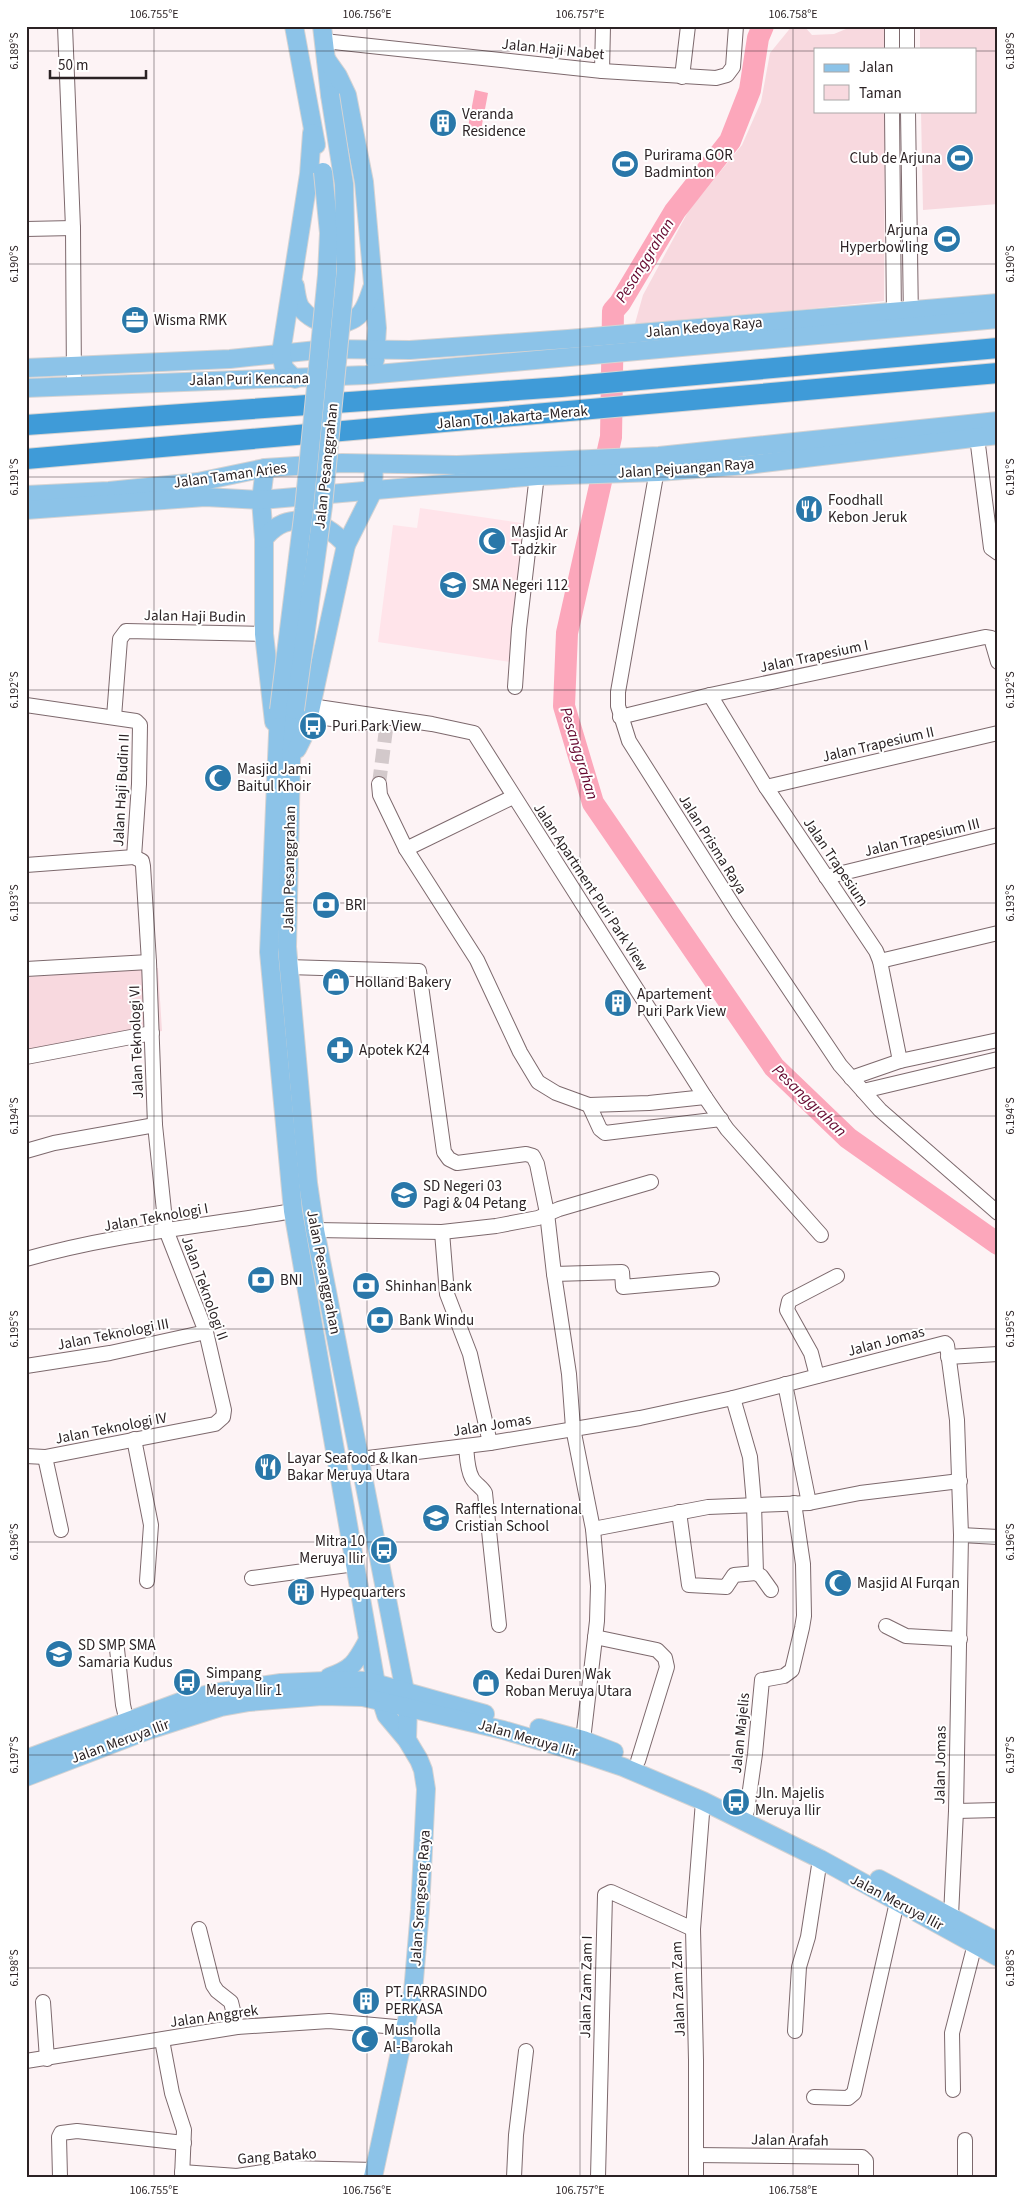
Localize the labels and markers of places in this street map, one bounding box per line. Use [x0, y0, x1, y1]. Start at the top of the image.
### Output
place label: Veranda Residence [462, 104, 526, 142]
building icon: Veranda Residence [428, 108, 458, 138]
sports icon: Club de Arjuna [945, 143, 975, 173]
place label: Purirama GOR Badminton [644, 145, 733, 183]
place label: Club de Arjuna [849, 148, 941, 169]
sports icon: Purirama GOR Badminton [610, 149, 640, 179]
place label: Arjuna Hyperbowling [840, 220, 928, 258]
sports icon: Arjuna Hyperbowling [932, 224, 962, 254]
office icon: Wisma RMK [120, 305, 150, 335]
place label: Wisma RMK [154, 310, 227, 331]
place label: Foodhall Kebon Jeruk [828, 490, 908, 528]
restaurant icon: Foodhall Kebon Jeruk [794, 494, 824, 524]
place label: Masjid Ar Tadzkir [511, 522, 569, 560]
mosque icon: Masjid Ar Tadzkir [477, 526, 507, 556]
school or university icon: SMA Negeri 112 [438, 570, 468, 600]
place label: SMA Negeri 112 [472, 575, 568, 596]
bus stop icon: Puri Park View [298, 711, 328, 741]
place label: Puri Park View [332, 716, 422, 737]
place label: Masjid Jami Baitul Khoir [237, 759, 312, 797]
mosque icon: Masjid Jami Baitul Khoir [203, 763, 233, 793]
bank icon: BRI [311, 890, 341, 920]
place label: BRI [345, 895, 366, 916]
shop icon: Holland Bakery [321, 967, 351, 997]
place label: Holland Bakery [355, 972, 451, 993]
place label: Apartement Puri Park View [637, 984, 727, 1022]
building icon: Apartement Puri Park View [603, 988, 633, 1018]
pharmacy icon: Apotek K24 [325, 1035, 355, 1065]
place label: Apotek K24 [359, 1040, 430, 1061]
place label: SD Negeri 03 Pagi & 04 Petang [423, 1176, 527, 1214]
school or university icon: SD Negeri 03 Pagi & 04 Petang [389, 1180, 419, 1210]
bank icon: BNI [246, 1265, 276, 1295]
place label: BNI [280, 1270, 302, 1291]
bank icon: Shinhan Bank [351, 1271, 381, 1301]
place label: Shinhan Bank [385, 1276, 473, 1297]
bank icon: Bank Windu [365, 1305, 395, 1335]
place label: Bank Windu [399, 1310, 474, 1331]
place label: Layar Seafood & Ikan Bakar Meruya Utara [287, 1448, 418, 1486]
restaurant icon: Layar Seafood & Ikan Bakar Meruya Utara [253, 1452, 283, 1482]
place label: Raffles International Cristian School [455, 1499, 582, 1537]
school or university icon: Raffles International Cristian School [421, 1503, 451, 1533]
place label: Mitra 10 Meruya Ilir [299, 1531, 366, 1569]
bus stop icon: Mitra 10 Meruya Ilir [369, 1535, 399, 1565]
mosque icon: Masjid Al Furqan [823, 1568, 853, 1598]
place label: Masjid Al Furqan [857, 1573, 960, 1594]
building icon: Hypequarters [286, 1577, 316, 1607]
place label: Hypequarters [320, 1582, 406, 1603]
place label: SD SMP SMA Samaria Kudus [78, 1635, 172, 1673]
school or university icon: SD SMP SMA Samaria Kudus [44, 1639, 74, 1669]
place label: Simpang Meruya Ilir 1 [206, 1663, 282, 1701]
place label: Kedai Duren Wak Roban Meruya Utara [505, 1664, 632, 1702]
bus stop icon: Simpang Meruya Ilir 1 [172, 1667, 202, 1697]
shop icon: Kedai Duren Wak Roban Meruya Utara [471, 1668, 501, 1698]
place label: Jln. Majelis Meruya Ilir [755, 1783, 824, 1821]
bus stop icon: Jln. Majelis Meruya Ilir [721, 1787, 751, 1817]
place label: PT. FARRASINDO PERKASA [385, 1982, 487, 2020]
building icon: PT. FARRASINDO PERKASA [351, 1986, 381, 2016]
place label: Musholla Al-Barokah [384, 2020, 453, 2058]
mosque icon: Musholla Al-Barokah [350, 2024, 380, 2054]

